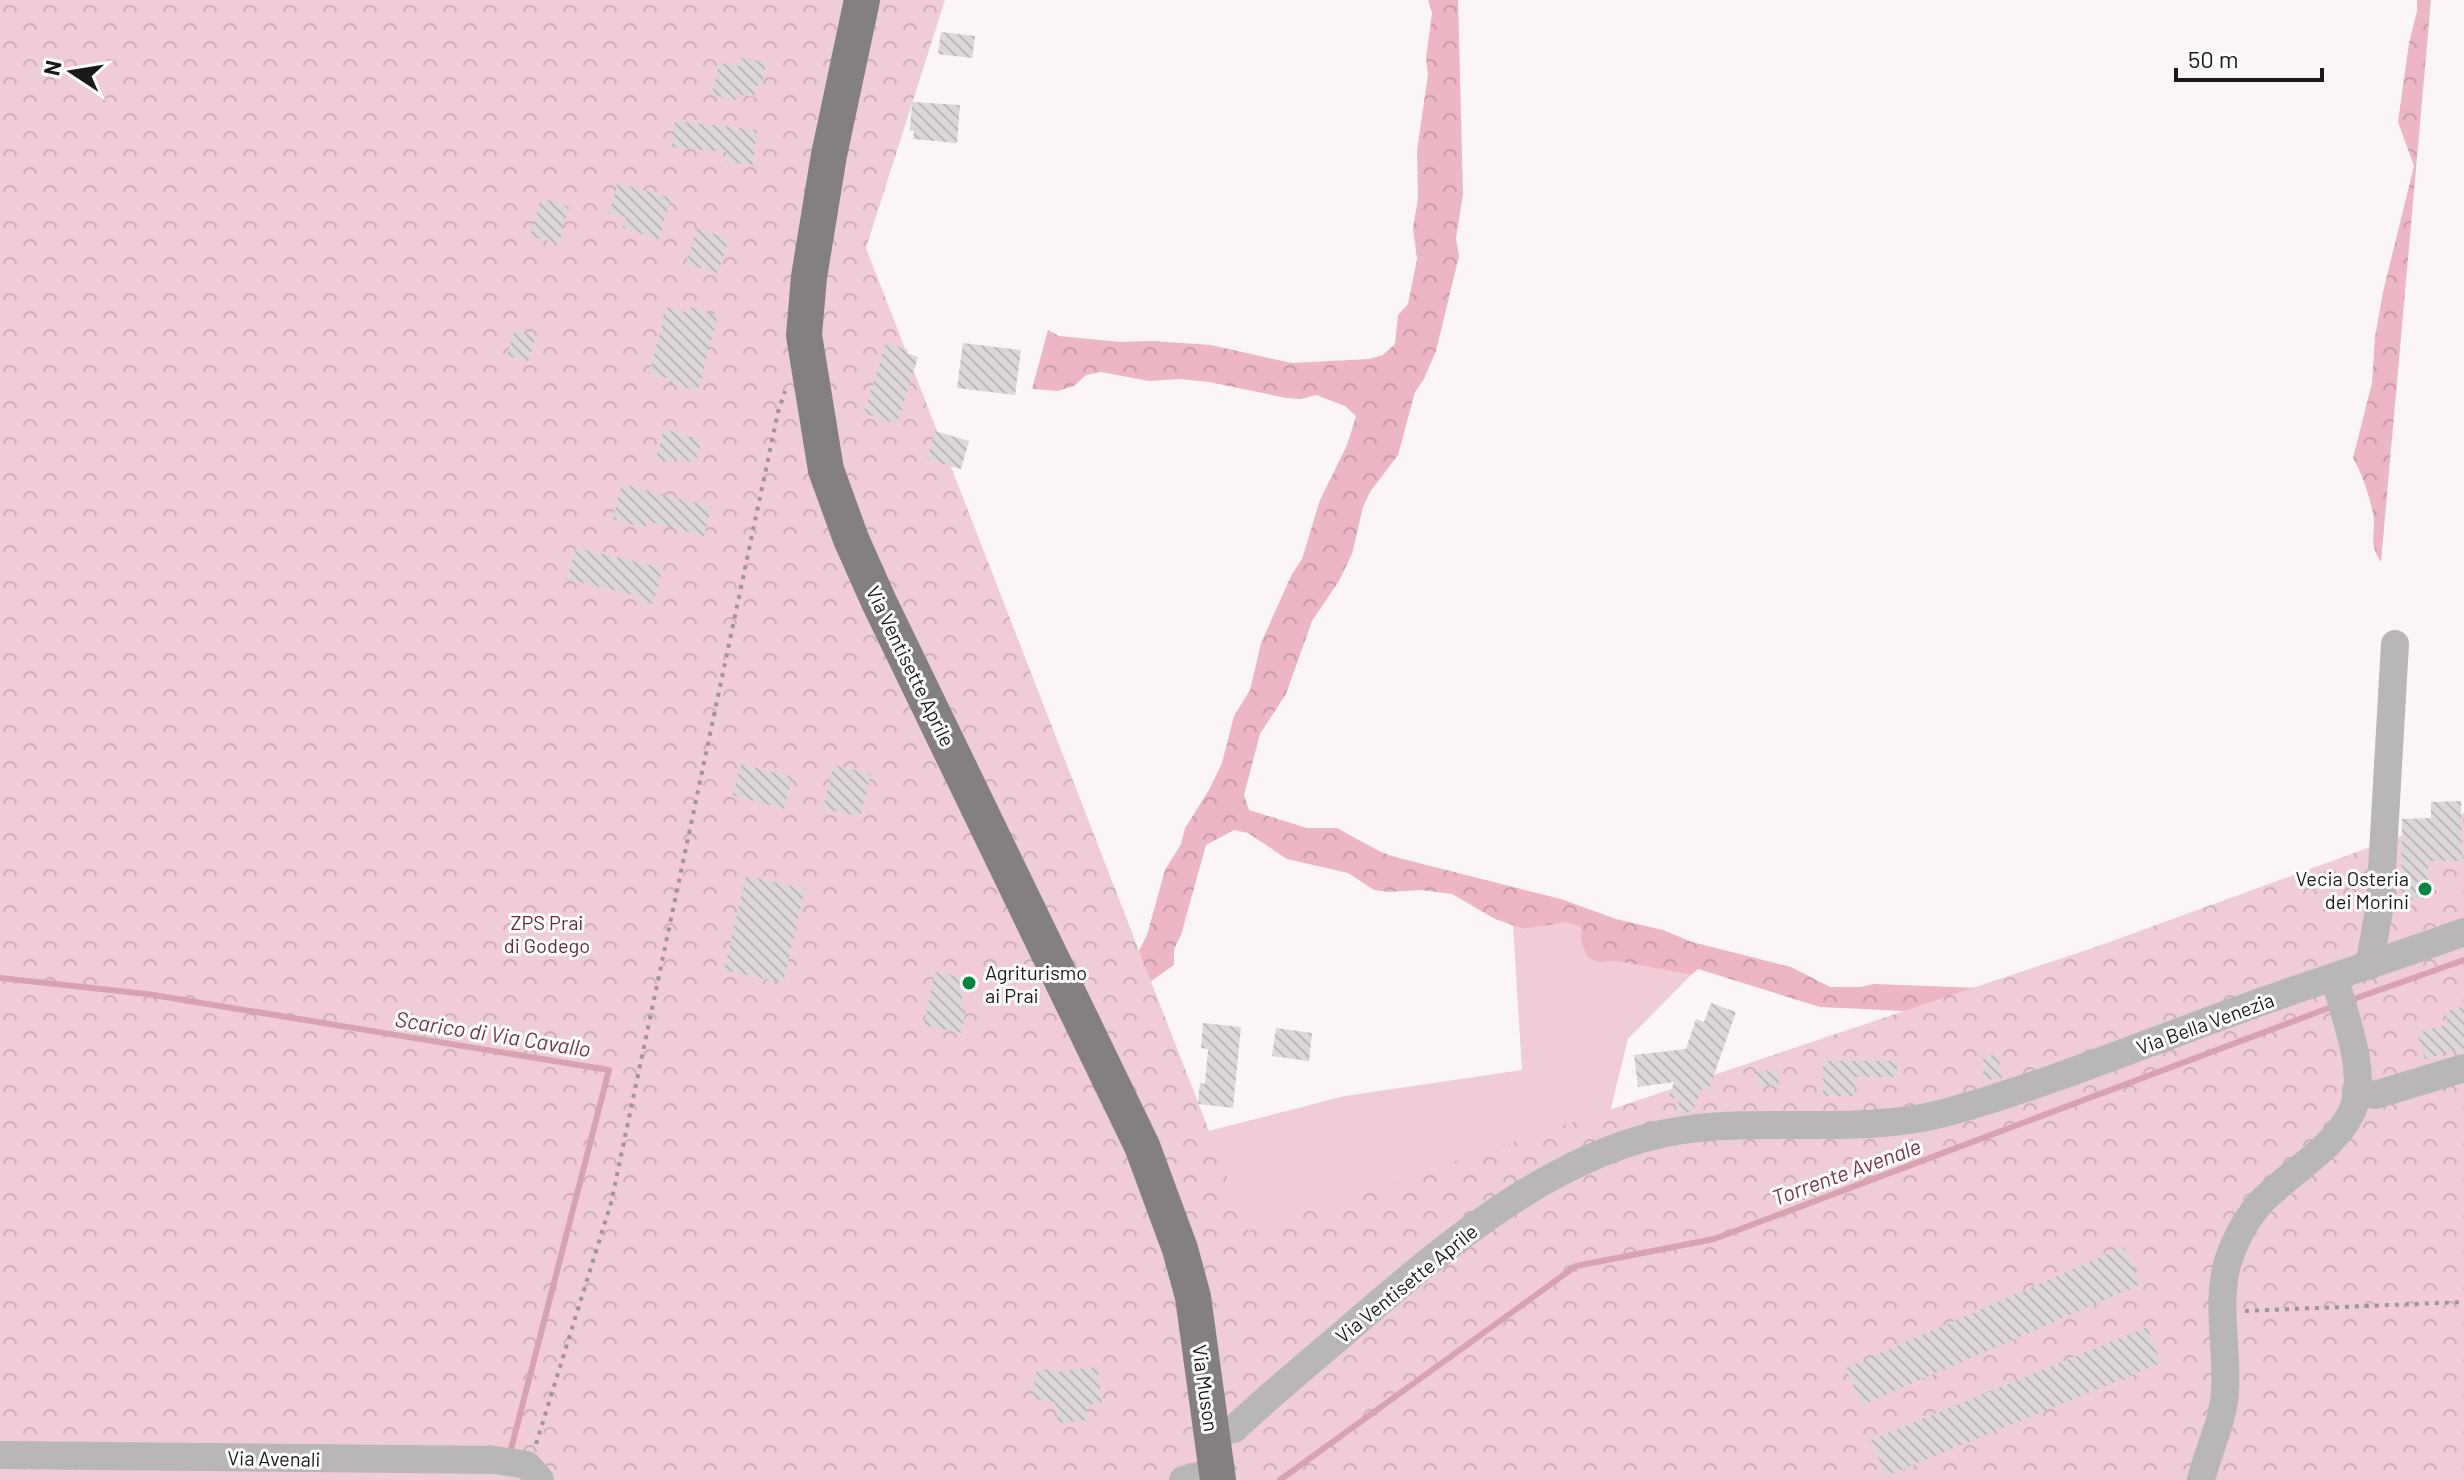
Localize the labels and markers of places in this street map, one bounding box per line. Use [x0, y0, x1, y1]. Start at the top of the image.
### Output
place label: Vecia Osteria dei Morini [2296, 866, 2409, 913]
marker: Vecia Osteria dei Morini [2416, 880, 2434, 898]
place label: Agriturismo ai Prai [985, 960, 1087, 1007]
marker: Agriturismo ai Prai [960, 974, 978, 992]

